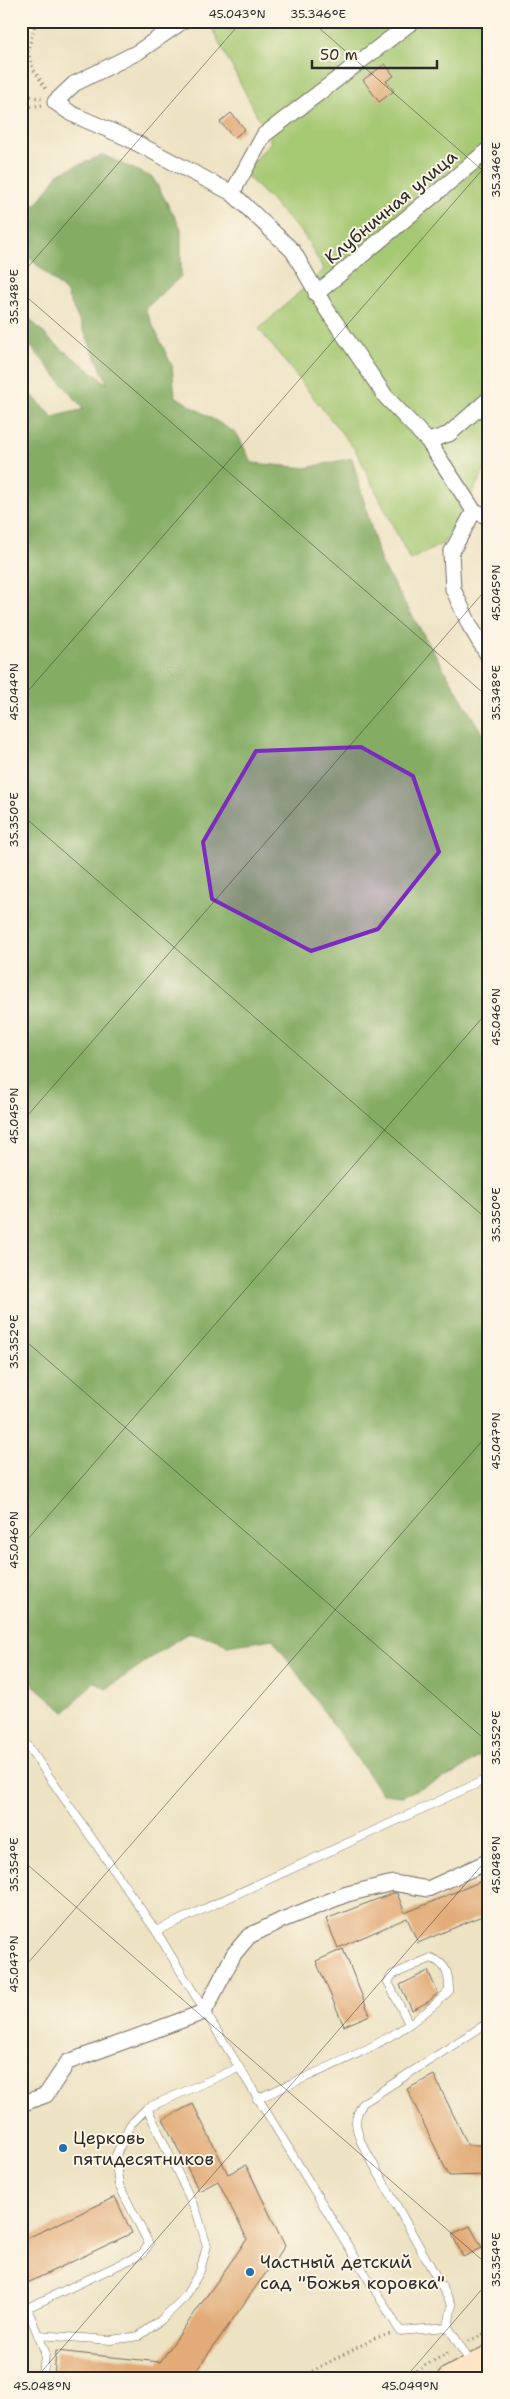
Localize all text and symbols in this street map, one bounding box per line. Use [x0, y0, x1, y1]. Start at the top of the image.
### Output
text: 45.043°N [208, 6, 266, 22]
text: 35.346°E [290, 6, 346, 22]
scale bar [312, 38, 438, 70]
text: 50 m [320, 45, 358, 65]
text: 35.346°E [488, 142, 504, 198]
street label: Клубничная улица [320, 144, 462, 270]
text: 35.348°E [6, 269, 22, 325]
text: 45.045°N [488, 565, 504, 621]
text: 45.044°N [6, 663, 22, 721]
text: 35.348°E [488, 665, 504, 721]
text: 35.350°E [6, 792, 22, 848]
text: 45.046°N [488, 988, 504, 1046]
text: 45.045°N [6, 1088, 22, 1144]
text: 35.350°E [488, 1187, 504, 1243]
text: 35.352°E [6, 1315, 22, 1369]
text: 45.047°N [488, 1412, 504, 1470]
text: 45.046°N [6, 1511, 22, 1569]
text: 35.352°E [488, 1711, 504, 1765]
text: 45.048°N [488, 1836, 504, 1894]
text: 35.354°E [6, 1837, 22, 1893]
text: 45.047°N [6, 1935, 22, 1993]
place label: Церковь пятидесятников [73, 2126, 214, 2171]
marker: Церковь пятидесятников [57, 2142, 69, 2154]
text: 35.354°E [488, 2232, 504, 2288]
place label: Частный детский сад "Божья коровка" [260, 2250, 445, 2295]
marker: Частный детский сад "Божья коровка" [244, 2266, 256, 2278]
text: 45.048°N [13, 2378, 71, 2394]
text: 45.049°N [381, 2378, 439, 2394]

